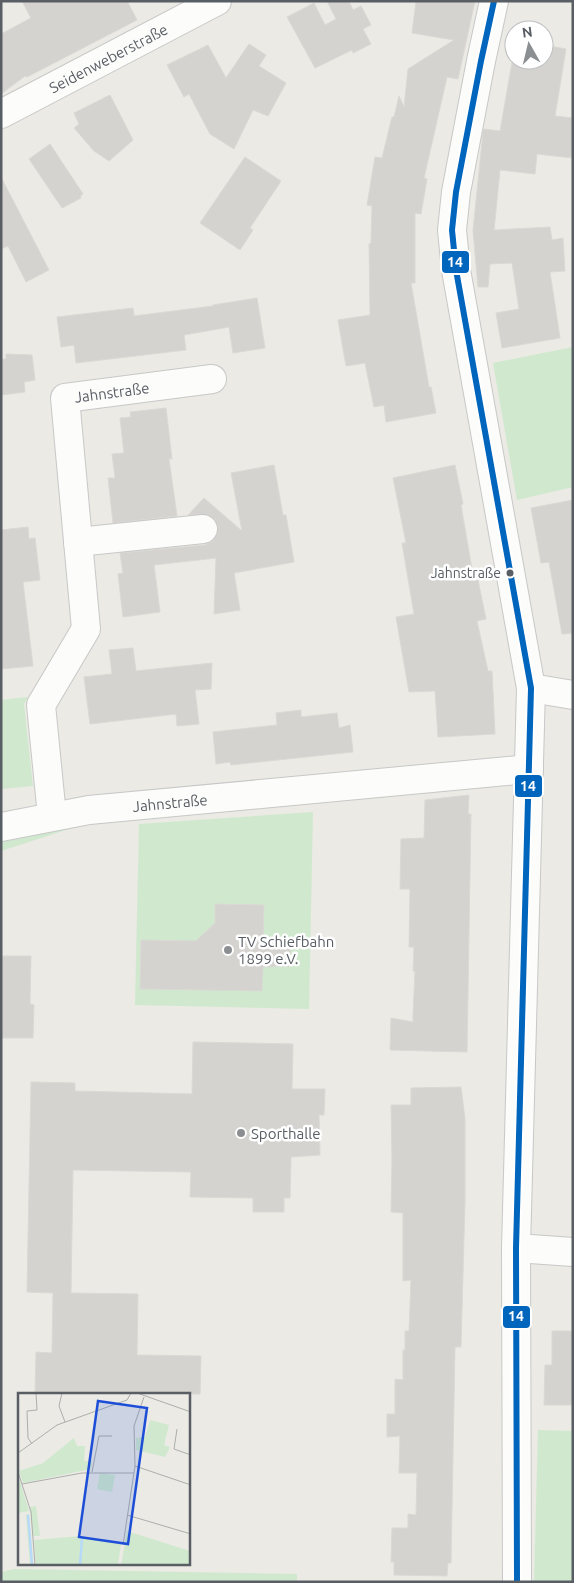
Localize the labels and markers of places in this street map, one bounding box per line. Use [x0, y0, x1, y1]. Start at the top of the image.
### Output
place label: Jahnstraße [431, 565, 501, 581]
marker: Jahnstraße [505, 568, 515, 578]
place label: TV Schiefbahn 1899 e.V. [238, 933, 334, 967]
marker: TV Schiefbahn 1899 e.V. [222, 944, 234, 956]
place label: Sporthalle [251, 1125, 320, 1142]
marker: Sporthalle [235, 1127, 247, 1139]

